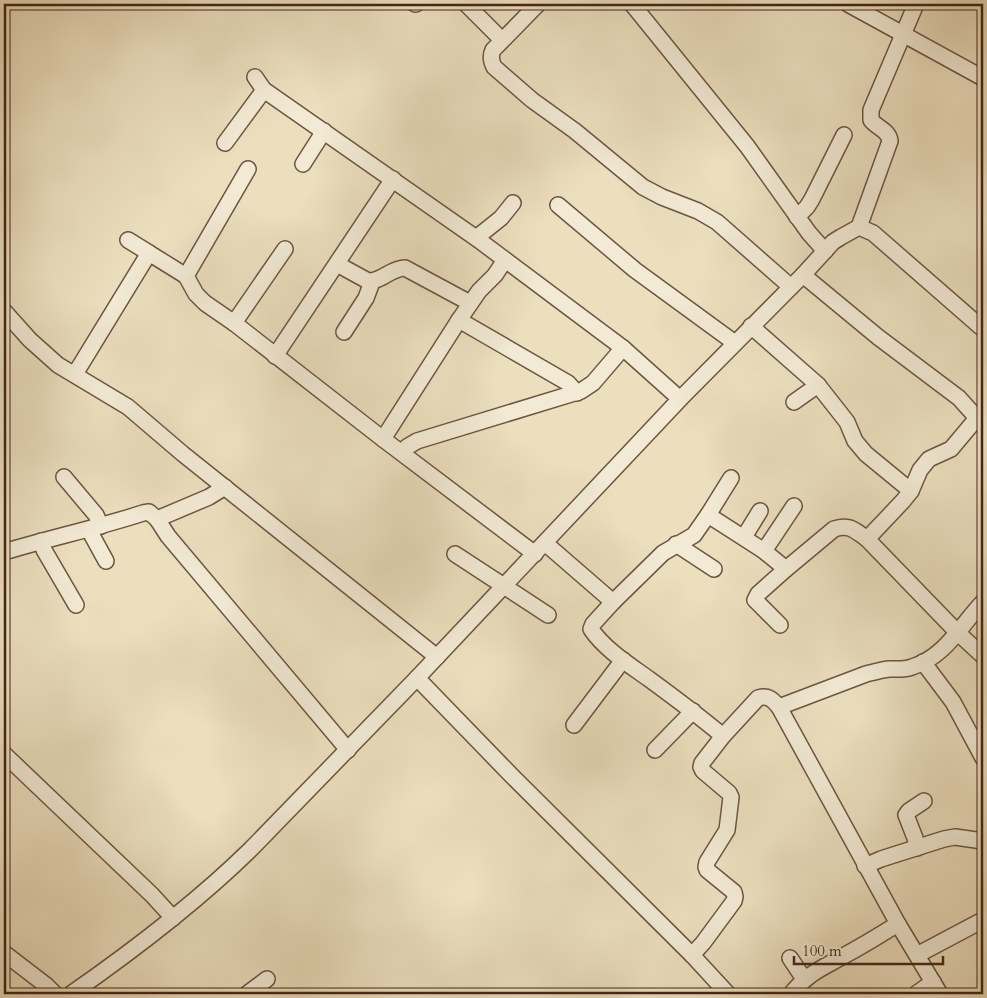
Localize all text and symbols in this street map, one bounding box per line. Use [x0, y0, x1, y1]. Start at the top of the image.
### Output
scale bar [794, 933, 943, 965]
text: 100 m [802, 941, 842, 961]

